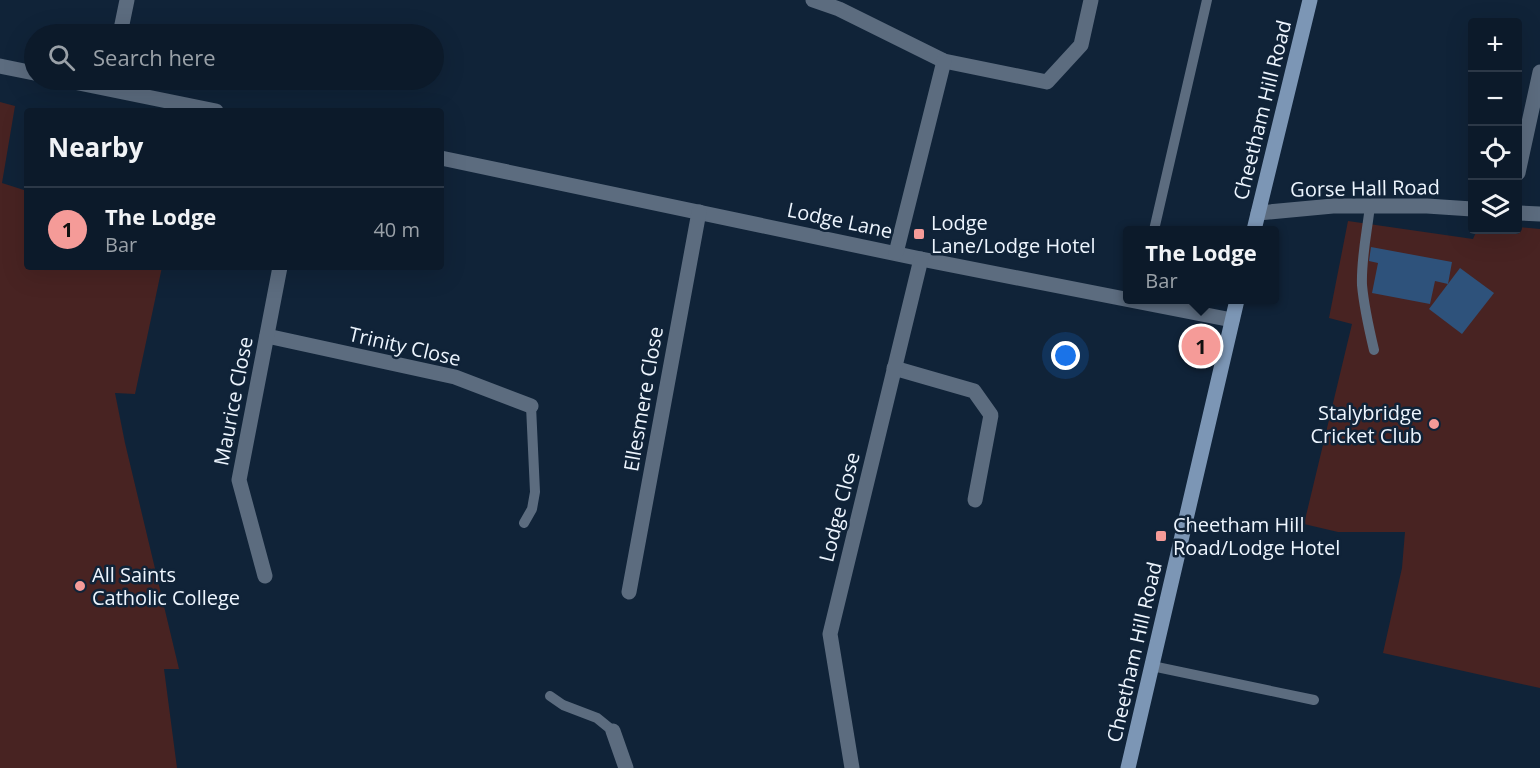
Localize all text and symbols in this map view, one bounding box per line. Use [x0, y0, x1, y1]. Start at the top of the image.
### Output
street label: Cheetham Hill Road [1227, 17, 1297, 203]
map controls [1468, 18, 1522, 234]
button: + [1468, 18, 1522, 72]
search box [24, 24, 444, 90]
icon: search [45, 41, 78, 74]
text: Search here [93, 42, 216, 72]
button: − [1468, 72, 1522, 126]
button: locate [1468, 126, 1522, 180]
text: Nearby [48, 129, 143, 165]
street label: Gorse Hall Road [1290, 173, 1440, 203]
button: layers [1468, 180, 1522, 234]
street label: Lodge Lane [785, 196, 895, 244]
text: The Lodge [105, 201, 216, 231]
place label: Lodge Lane/Lodge Hotel [931, 209, 1096, 259]
text: 1 [62, 216, 73, 243]
text: 40 m [373, 216, 420, 243]
popup [1123, 226, 1279, 304]
marker: Lodge Lane/Lodge Hotel [912, 227, 926, 241]
text: Bar [105, 231, 137, 258]
text: The Lodge [1145, 237, 1257, 267]
text: Bar [1145, 267, 1178, 294]
street label: Trinity Close [346, 320, 464, 372]
street label: Ellesmere Close [617, 324, 669, 474]
pin: 1 [1182, 324, 1220, 368]
street label: Maurice Close [207, 334, 259, 468]
your location [1051, 341, 1080, 370]
place label: Stalybridge Cricket Club [1310, 399, 1422, 449]
marker: Stalybridge Cricket Club [1427, 417, 1441, 431]
street label: Lodge Close [812, 449, 866, 565]
place label: Cheetham Hill Road/Lodge Hotel [1173, 511, 1340, 561]
marker: Cheetham Hill Road/Lodge Hotel [1154, 529, 1168, 543]
street label: Cheetham Hill Road [1100, 559, 1168, 745]
place label: All Saints Catholic College [92, 561, 240, 611]
marker: All Saints Catholic College [73, 579, 87, 593]

